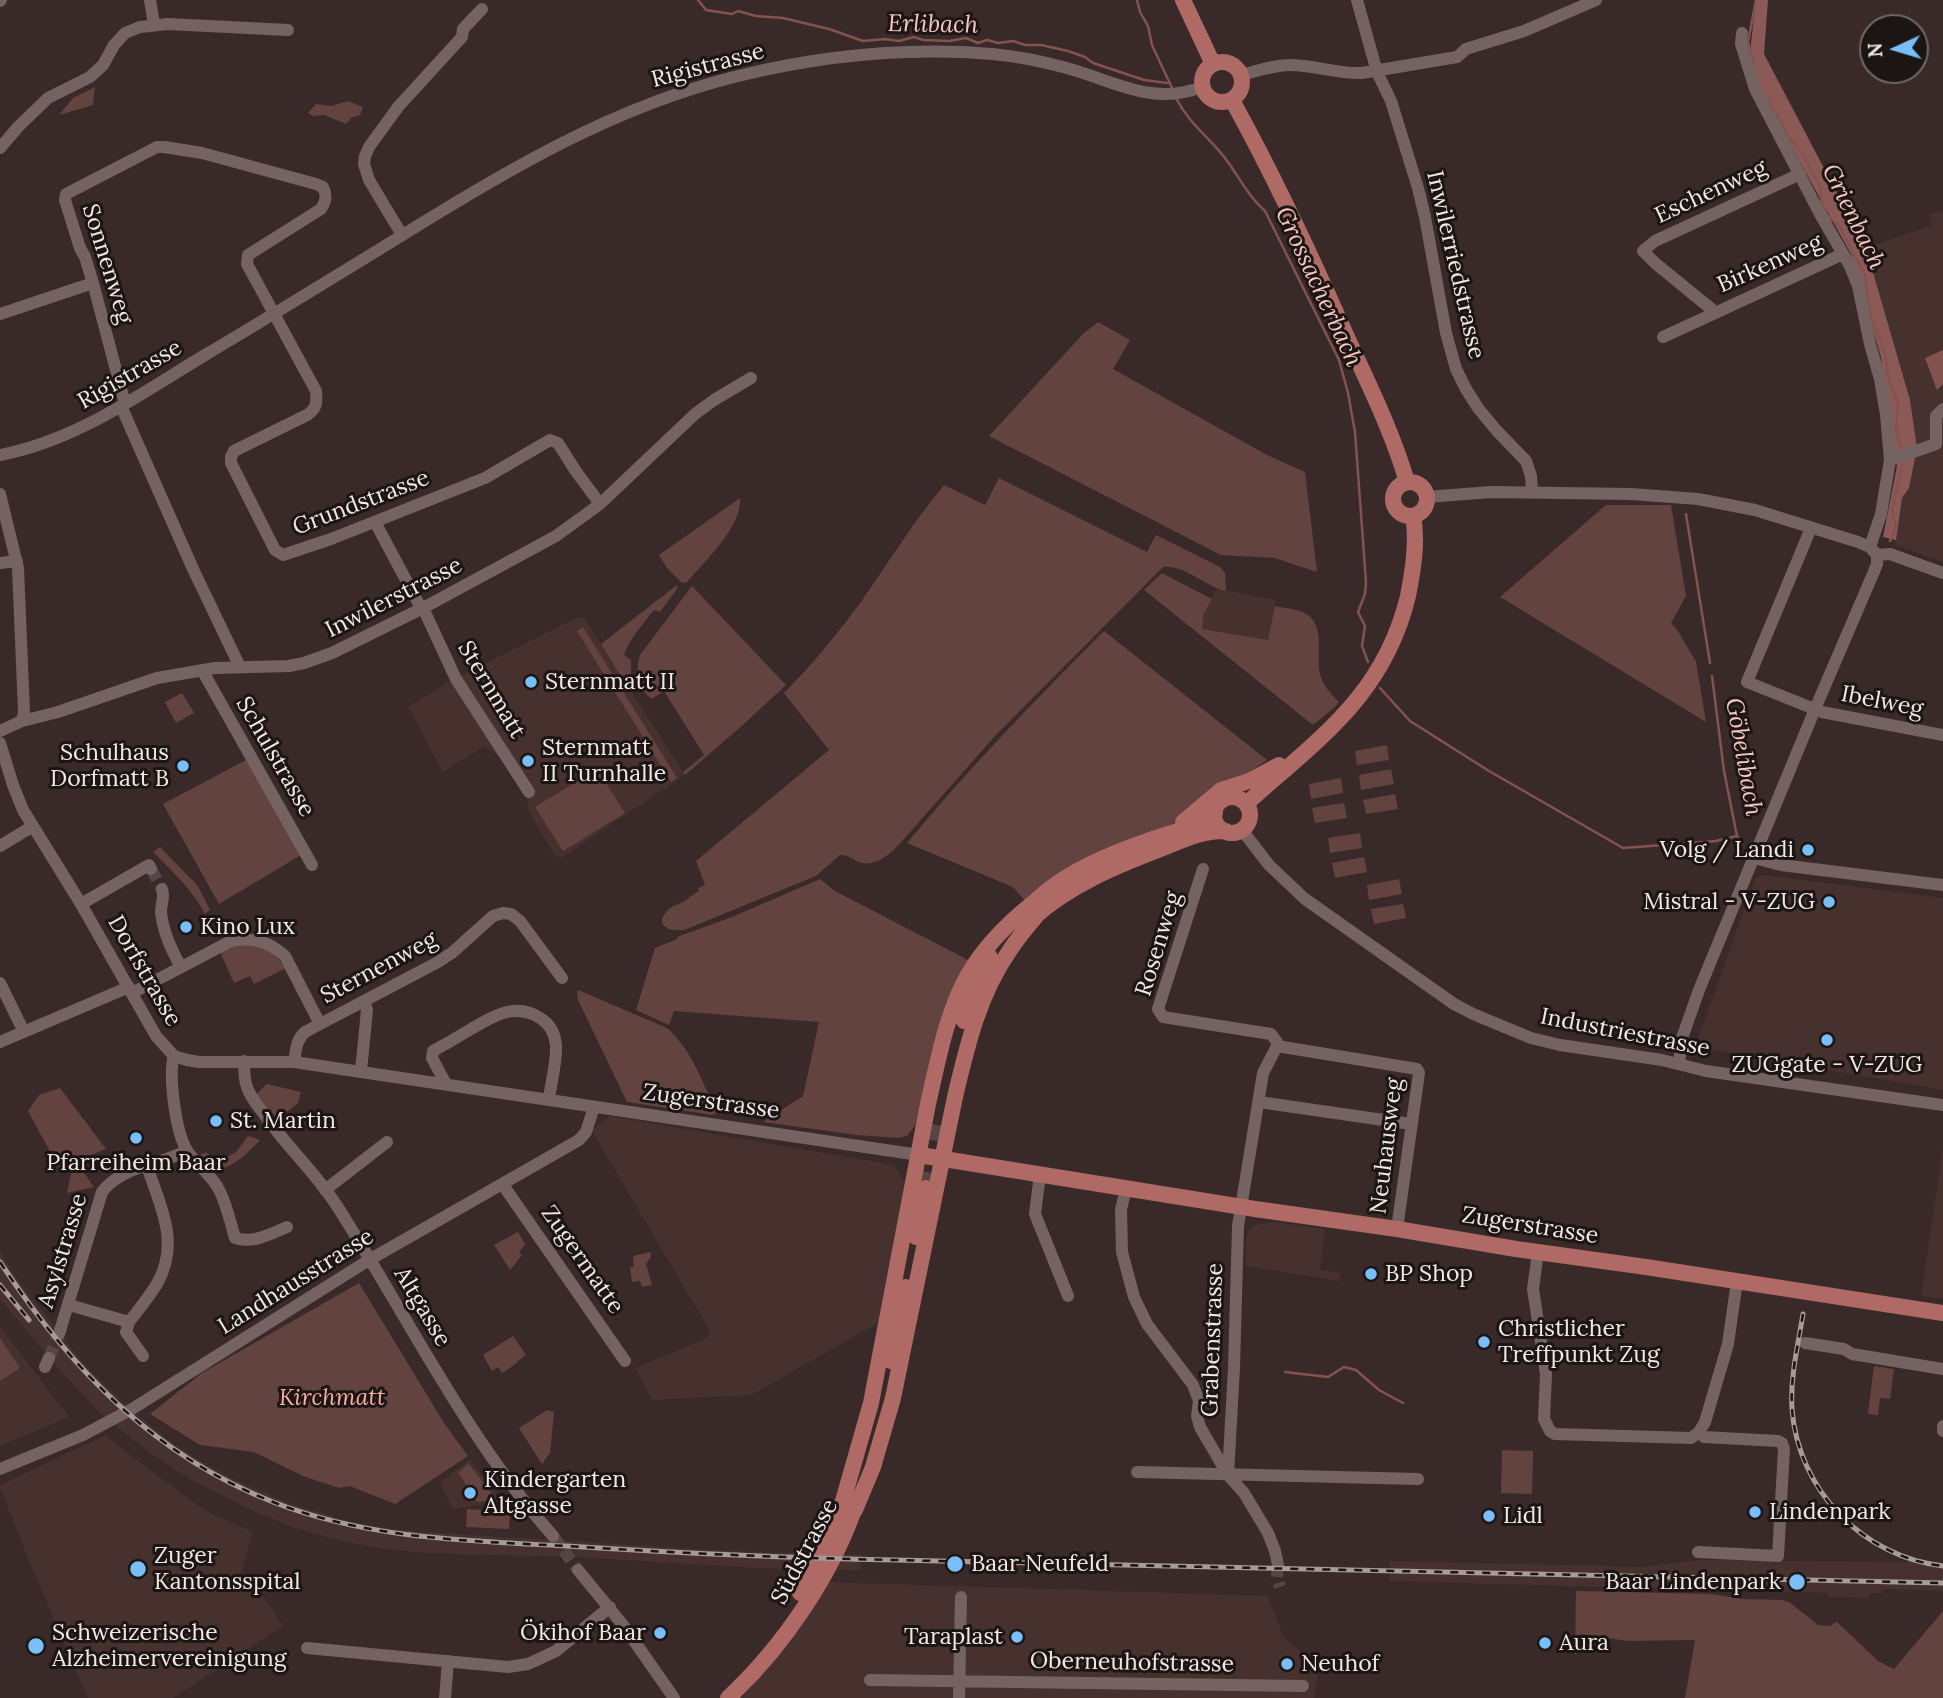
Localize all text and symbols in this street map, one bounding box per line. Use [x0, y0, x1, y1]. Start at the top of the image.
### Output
water label: Erlibach [887, 10, 979, 40]
north arrow [1859, 14, 1929, 84]
street label: Rigistrasse [649, 38, 767, 94]
text: N [1863, 42, 1888, 58]
street label: Eschenweg [1651, 154, 1771, 230]
water label: Grienbach [1815, 160, 1891, 274]
street label: Inwilerriedstrasse [1420, 168, 1490, 362]
street label: Sonnenweg [76, 201, 138, 327]
water label: Grossacherbach [1268, 203, 1368, 371]
street label: Birkenweg [1713, 229, 1827, 299]
street label: Rigistrasse [73, 334, 187, 416]
street label: Grundstrasse [289, 464, 433, 542]
street label: Inwilerstrasse [321, 552, 467, 644]
street label: Sternmatt [451, 636, 531, 744]
place label: Sternmatt II [545, 668, 675, 696]
marker: Sternmatt II [523, 674, 539, 690]
street label: Ibelweg [1839, 681, 1925, 723]
street label: Schulstrasse [230, 692, 320, 822]
water label: Göbelibach [1718, 696, 1768, 818]
place label: Sternmatt II Turnhalle [542, 734, 666, 788]
place label: Schulhaus Dorfmatt B [50, 739, 169, 793]
marker: Sternmatt II Turnhalle [520, 753, 536, 769]
marker: Schulhaus Dorfmatt B [175, 758, 191, 774]
place label: Volg / Landi [1660, 836, 1794, 864]
marker: Volg / Landi [1800, 842, 1816, 858]
street label: Rosenweg [1130, 888, 1188, 1000]
place label: Mistral - V-ZUG [1643, 888, 1815, 916]
marker: Mistral - V-ZUG [1821, 894, 1837, 910]
street label: Dorfstrasse [101, 911, 187, 1031]
place label: Kino Lux [200, 913, 295, 941]
marker: Kino Lux [178, 919, 194, 935]
street label: Sternenweg [316, 926, 442, 1010]
street label: Industriestrasse [1538, 1003, 1712, 1063]
marker: ZUGgate - V-ZUG [1819, 1032, 1835, 1048]
place label: ZUGgate - V-ZUG [1731, 1051, 1923, 1079]
street label: Neuhausweg [1365, 1076, 1409, 1216]
street label: Zugerstrasse [641, 1079, 781, 1125]
place label: St. Martin [230, 1107, 336, 1135]
marker: St. Martin [208, 1113, 224, 1129]
marker: Pfarreiheim Baar [128, 1130, 144, 1146]
place label: Pfarreiheim Baar [46, 1149, 226, 1177]
street label: Asylstrasse [33, 1190, 93, 1312]
street label: Zugermatte [535, 1201, 629, 1319]
street label: Zugerstrasse [1460, 1202, 1600, 1250]
street label: Landhausstrasse [213, 1223, 379, 1341]
place label: BP Shop [1385, 1260, 1473, 1288]
street label: Altgasse [388, 1262, 456, 1352]
street label: Grabenstrasse [1197, 1263, 1229, 1417]
marker: BP Shop [1363, 1266, 1379, 1282]
place label: Christlicher Treffpunkt Zug [1498, 1315, 1660, 1369]
marker: Christlicher Treffpunkt Zug [1476, 1334, 1492, 1350]
park label: Kirchmatt [279, 1384, 385, 1412]
place label: Kindergarten Altgasse [484, 1466, 626, 1520]
marker: Kindergarten Altgasse [462, 1485, 478, 1501]
street label: Südstrasse [766, 1495, 844, 1609]
place label: Lindenpark [1769, 1498, 1891, 1526]
place label: Lidl [1503, 1502, 1543, 1530]
marker: Lindenpark [1747, 1504, 1763, 1520]
marker: Lidl [1481, 1508, 1497, 1524]
place label: Zuger Kantonsspital [154, 1542, 301, 1596]
place label: Baar Neufeld [971, 1550, 1109, 1578]
marker: Baar Neufeld [945, 1554, 965, 1574]
marker: Zuger Kantonsspital [128, 1559, 148, 1579]
place label: Baar Lindenpark [1605, 1568, 1781, 1596]
marker: Baar Lindenpark [1787, 1572, 1807, 1592]
place label: Schweizerische Alzheimervereinigung [52, 1619, 287, 1673]
place label: Ökihof Baar [520, 1619, 646, 1647]
place label: Taraplast [904, 1623, 1003, 1651]
marker: Ökihof Baar [652, 1625, 668, 1641]
marker: Taraplast [1009, 1629, 1025, 1645]
place label: Aura [1559, 1629, 1609, 1657]
marker: Aura [1537, 1635, 1553, 1651]
marker: Schweizerische Alzheimervereinigung [26, 1636, 46, 1656]
street label: Oberneuhofstrasse [1030, 1647, 1234, 1679]
place label: Neuhof [1301, 1650, 1379, 1678]
marker: Neuhof [1279, 1656, 1295, 1672]

